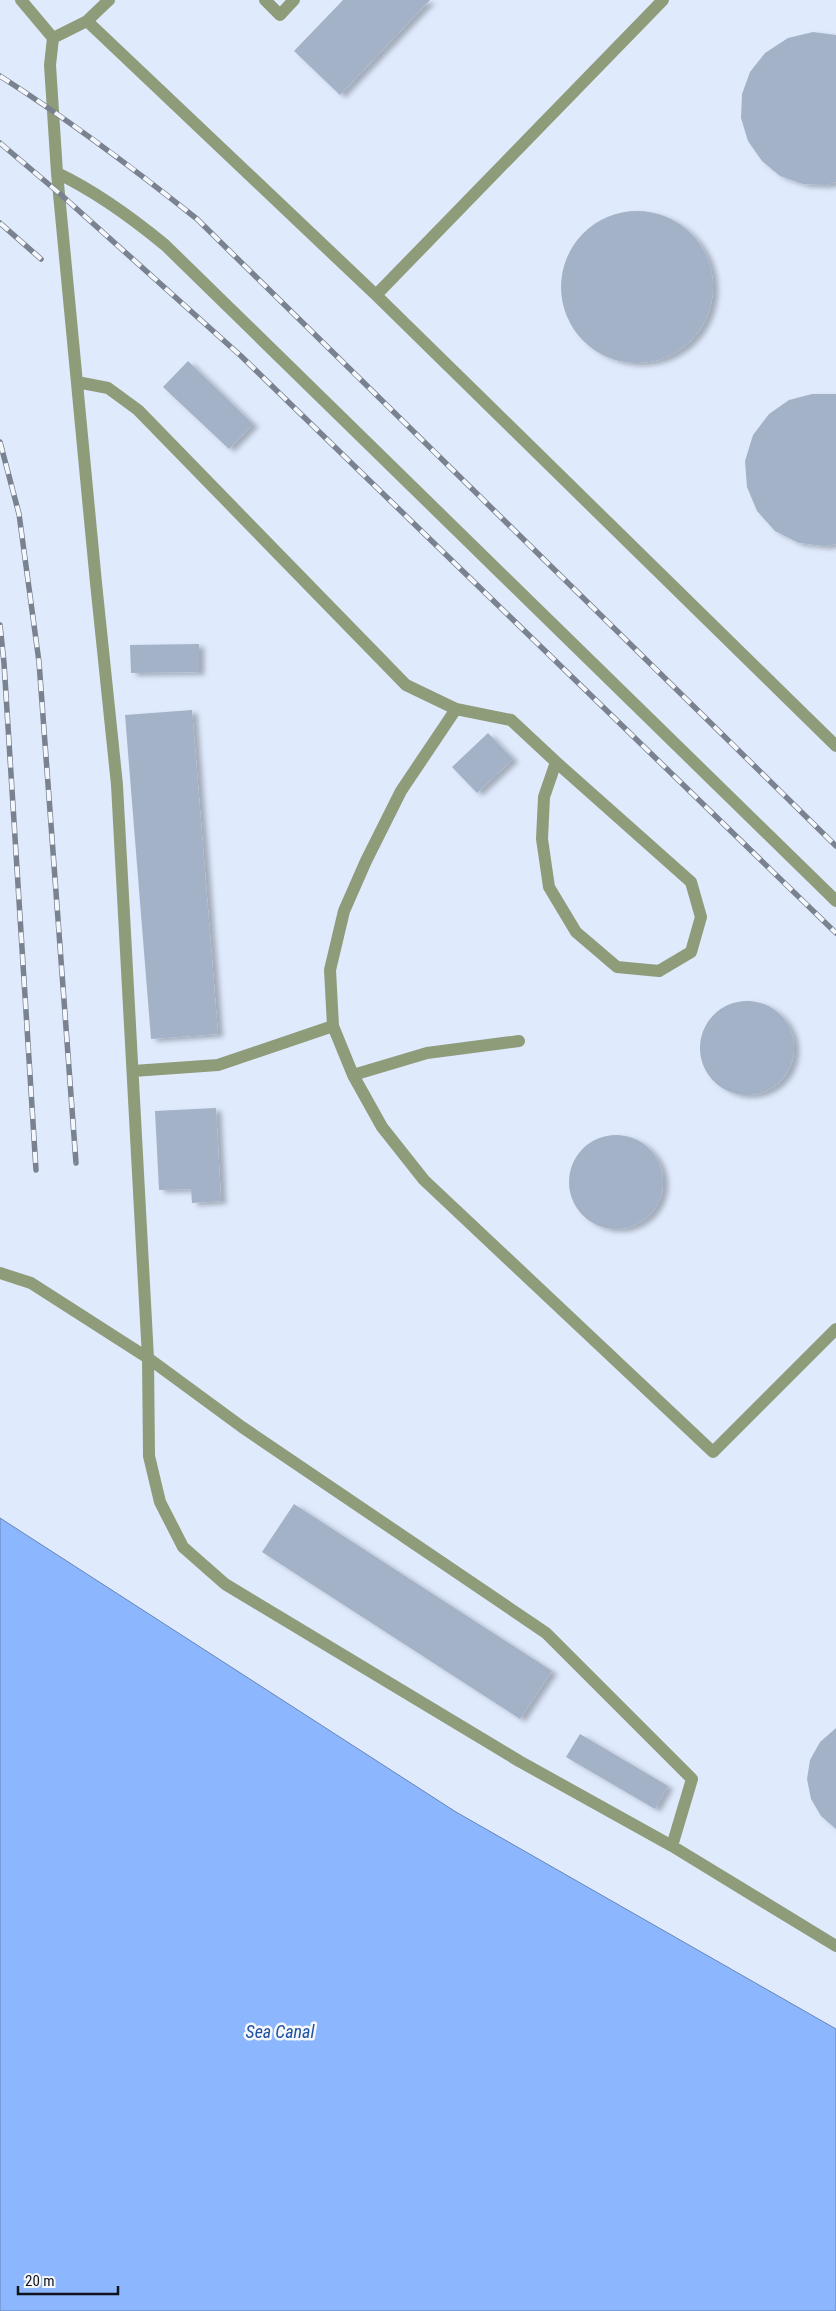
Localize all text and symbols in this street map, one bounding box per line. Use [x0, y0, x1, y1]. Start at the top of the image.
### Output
water label: Sea Canal [246, 2021, 315, 2042]
scale bar [18, 2264, 118, 2296]
text: 20 m [25, 2272, 55, 2290]

